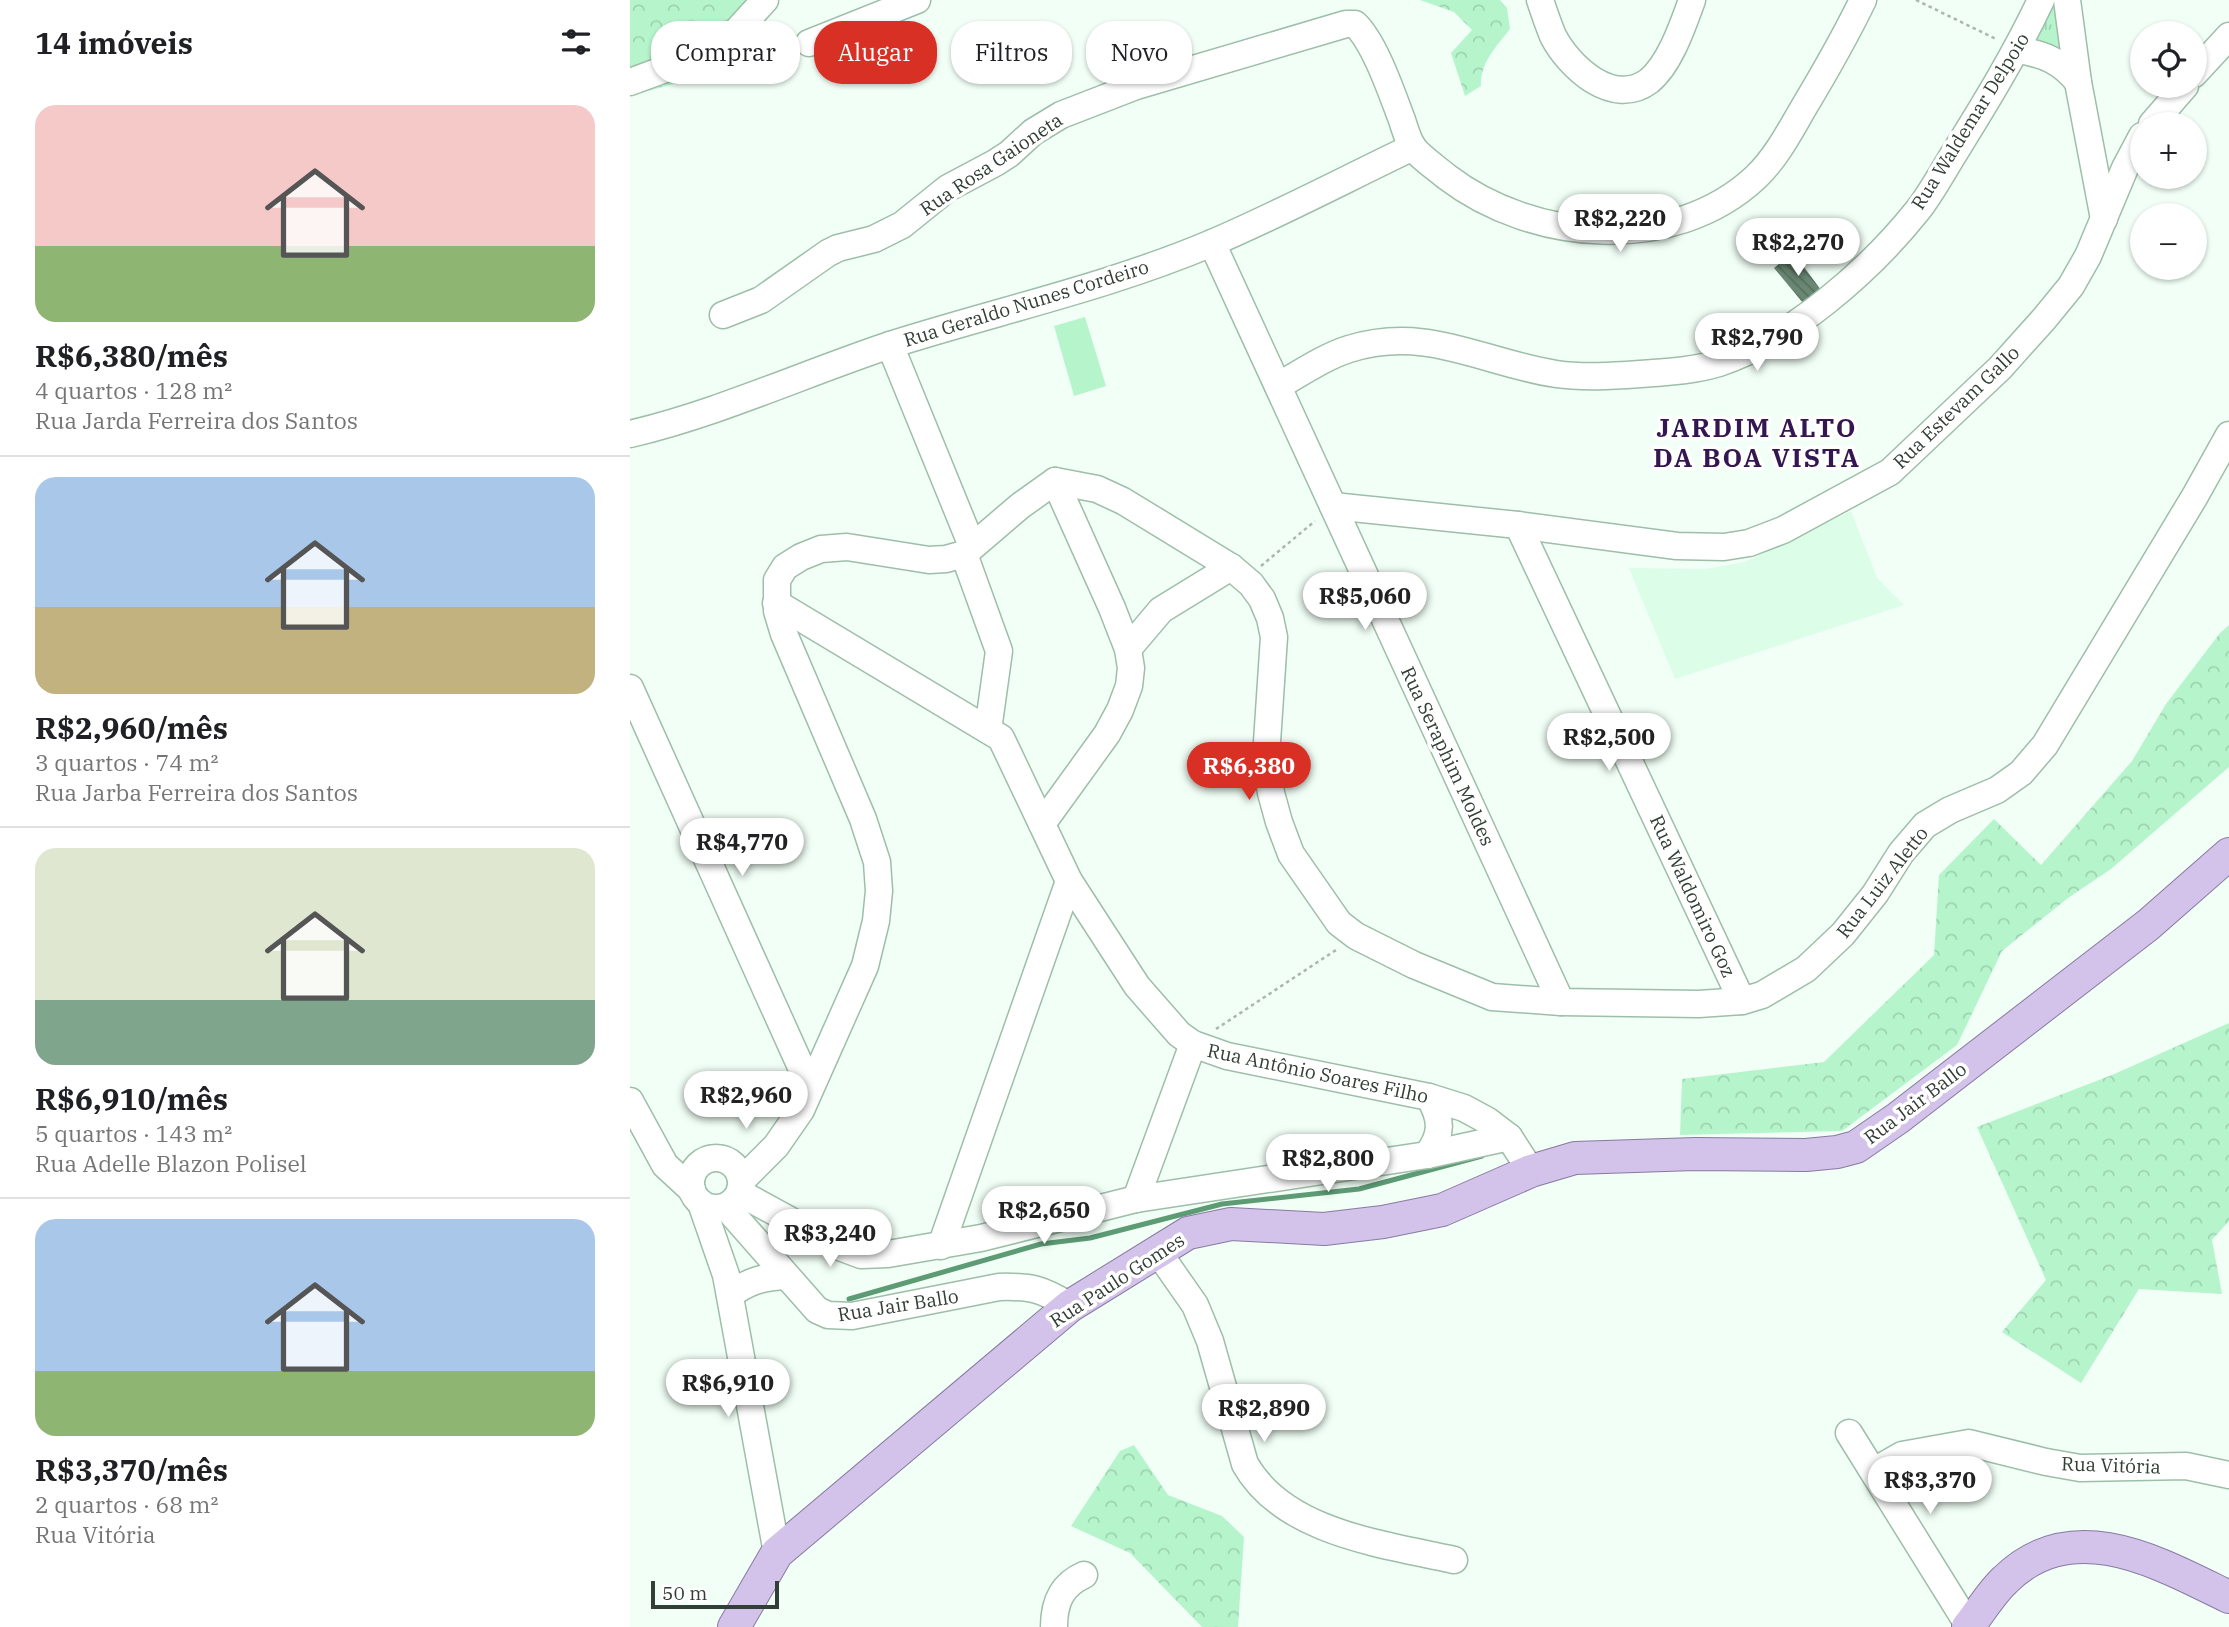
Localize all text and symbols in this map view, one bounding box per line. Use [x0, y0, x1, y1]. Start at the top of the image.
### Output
chip: Comprar [651, 21, 800, 84]
chip: Alugar [814, 21, 937, 84]
chip: Filtros [951, 21, 1072, 84]
chip: Novo [1086, 21, 1192, 84]
map controls [2130, 21, 2207, 280]
button: locate [2130, 21, 2207, 98]
text: 14 imóveis [35, 23, 193, 62]
icon: filters [557, 23, 595, 61]
street label: Rua Waldemar Delpoio [1906, 28, 2034, 214]
street label: Rua Rosa Gaioneta [915, 107, 1067, 221]
button: + [2130, 112, 2207, 189]
icon: home [252, 150, 378, 276]
pin: R$2,220 [1555, 194, 1685, 254]
text: R$2,220 [1574, 202, 1666, 232]
button: − [2130, 203, 2207, 280]
pin: R$2,270 [1733, 218, 1863, 278]
text: R$2,270 [1752, 226, 1844, 256]
street label: Rua Geraldo Nunes Cordeiro [901, 254, 1151, 352]
pin: R$2,790 [1692, 314, 1822, 373]
text: R$2,790 [1711, 321, 1803, 351]
text: R$6,380/mês [35, 336, 228, 375]
street label: Rua Estevam Gallo [1888, 341, 2024, 473]
text: 4 quartos · 128 m² [35, 375, 232, 405]
text: Rua Jarda Ferreira dos Santos [35, 405, 358, 435]
district label: JARDIM ALTO DA BOA VISTA [1653, 410, 1861, 474]
icon: home [252, 522, 378, 648]
pin: R$5,060 [1300, 572, 1430, 632]
text: R$5,060 [1319, 580, 1411, 610]
street label: Rua Seraphim Moldes [1396, 662, 1500, 850]
text: R$2,960/mês [35, 708, 228, 747]
pin: R$2,500 [1544, 714, 1674, 773]
text: R$2,500 [1563, 721, 1655, 751]
pin: R$6,380 [1184, 742, 1314, 802]
text: 3 quartos · 74 m² [35, 747, 218, 777]
text: R$6,380 [1203, 750, 1295, 780]
text: Rua Jarba Ferreira dos Santos [35, 777, 358, 807]
street label: Rua Waldomiro Goz [1645, 811, 1741, 981]
pin: R$4,770 [677, 818, 807, 878]
street label: Rua Luiz Aletto [1831, 822, 1933, 942]
text: R$4,770 [696, 826, 788, 856]
icon: home [252, 893, 378, 1019]
street label: Rua Antônio Soares Filho [1205, 1038, 1431, 1108]
street label: Rua Jair Ballo [1859, 1057, 1971, 1149]
pin: R$2,960 [681, 1072, 811, 1131]
text: R$6,910/mês [35, 1079, 228, 1118]
text: R$2,960 [700, 1079, 792, 1109]
text: 5 quartos · 143 m² [35, 1118, 232, 1148]
pin: R$2,800 [1263, 1134, 1393, 1194]
text: R$2,800 [1282, 1142, 1374, 1172]
text: Rua Adelle Blazon Polisel [35, 1148, 307, 1178]
pin: R$2,650 [979, 1186, 1109, 1246]
text: R$2,650 [998, 1194, 1090, 1224]
pin: R$3,240 [765, 1210, 895, 1269]
text: R$3,240 [784, 1217, 876, 1247]
street label: Rua Paulo Gomes [1045, 1228, 1189, 1332]
icon: home [252, 1264, 378, 1390]
street label: Rua Jair Ballo [836, 1284, 960, 1326]
pin: R$6,910 [663, 1360, 793, 1419]
text: R$6,910 [682, 1367, 774, 1397]
pin: R$2,890 [1199, 1384, 1329, 1444]
text: R$2,890 [1218, 1392, 1310, 1422]
text: R$3,370/mês [35, 1450, 228, 1489]
street label: Rua Vitória [2061, 1451, 2161, 1479]
pin: R$3,370 [1865, 1456, 1995, 1516]
text: R$3,370 [1884, 1464, 1976, 1494]
text: 2 quartos · 68 m² [35, 1489, 218, 1519]
text: Rua Vitória [35, 1519, 156, 1549]
scale bar [651, 1578, 779, 1610]
text: 50 m [662, 1581, 707, 1605]

